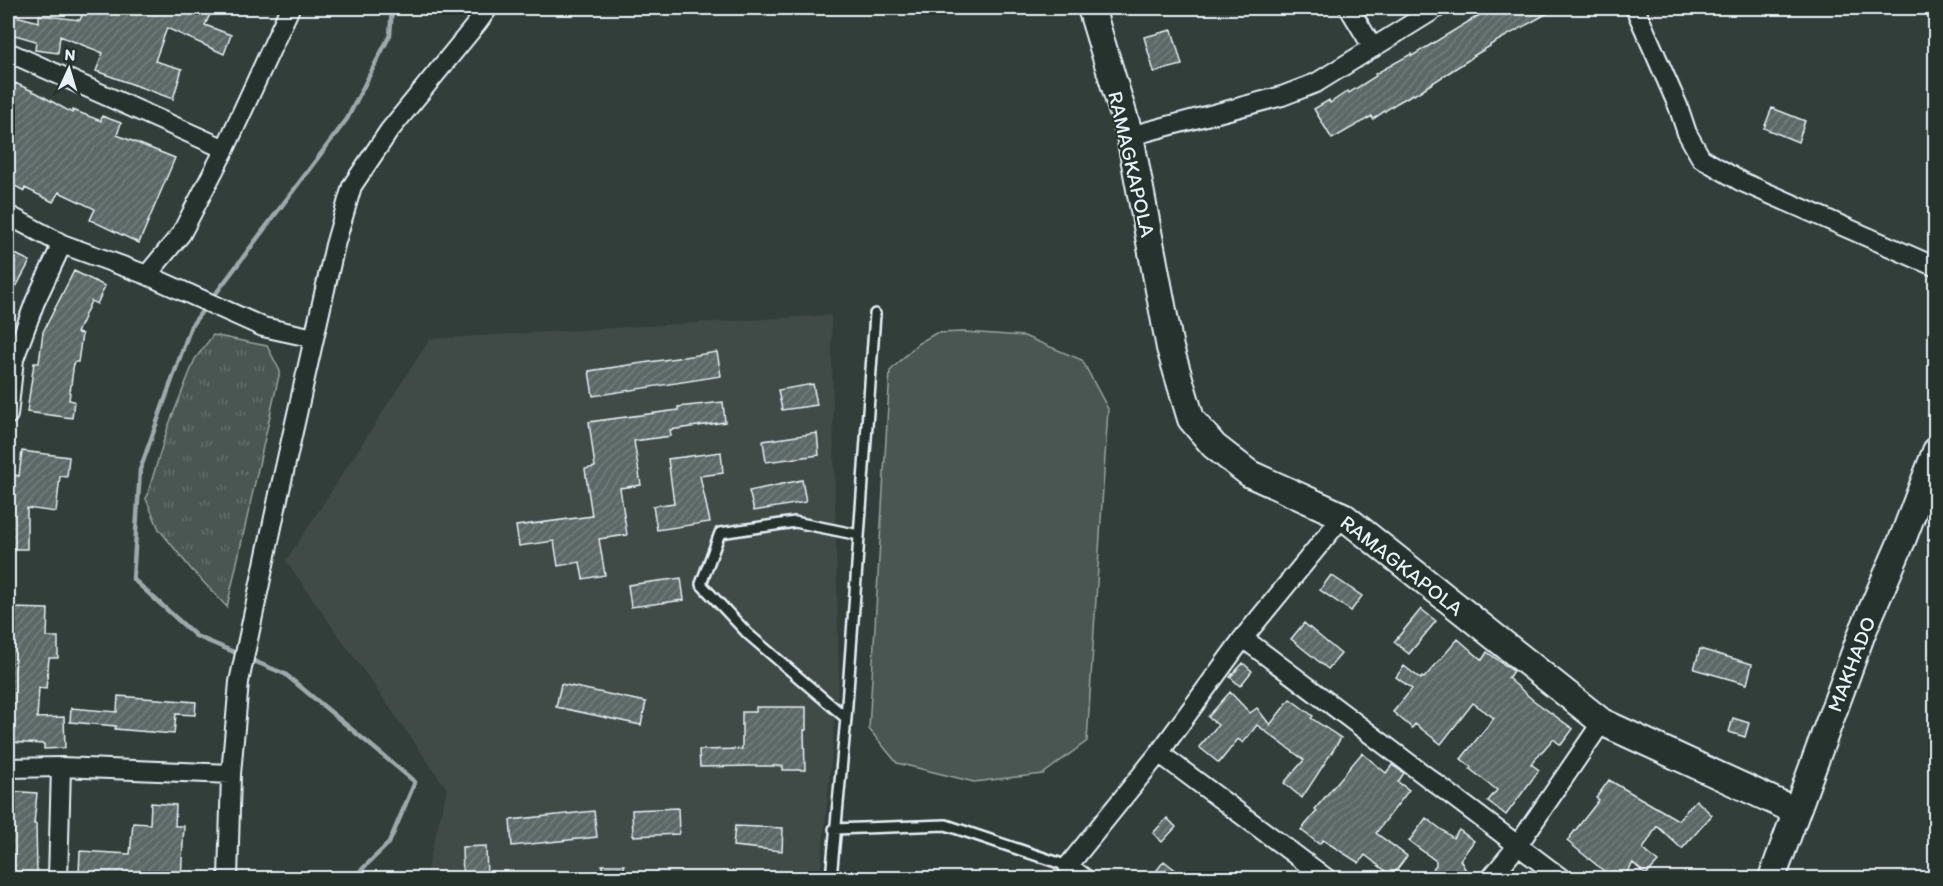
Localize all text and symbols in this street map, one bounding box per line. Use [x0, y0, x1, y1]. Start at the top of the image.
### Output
north arrow [39, 39, 99, 99]
text: N [64, 45, 76, 64]
street label: RAMAGKAPOLA [1103, 89, 1161, 240]
street label: RAMAGKAPOLA [1336, 509, 1469, 621]
street label: MAKHADO [1821, 613, 1881, 715]

